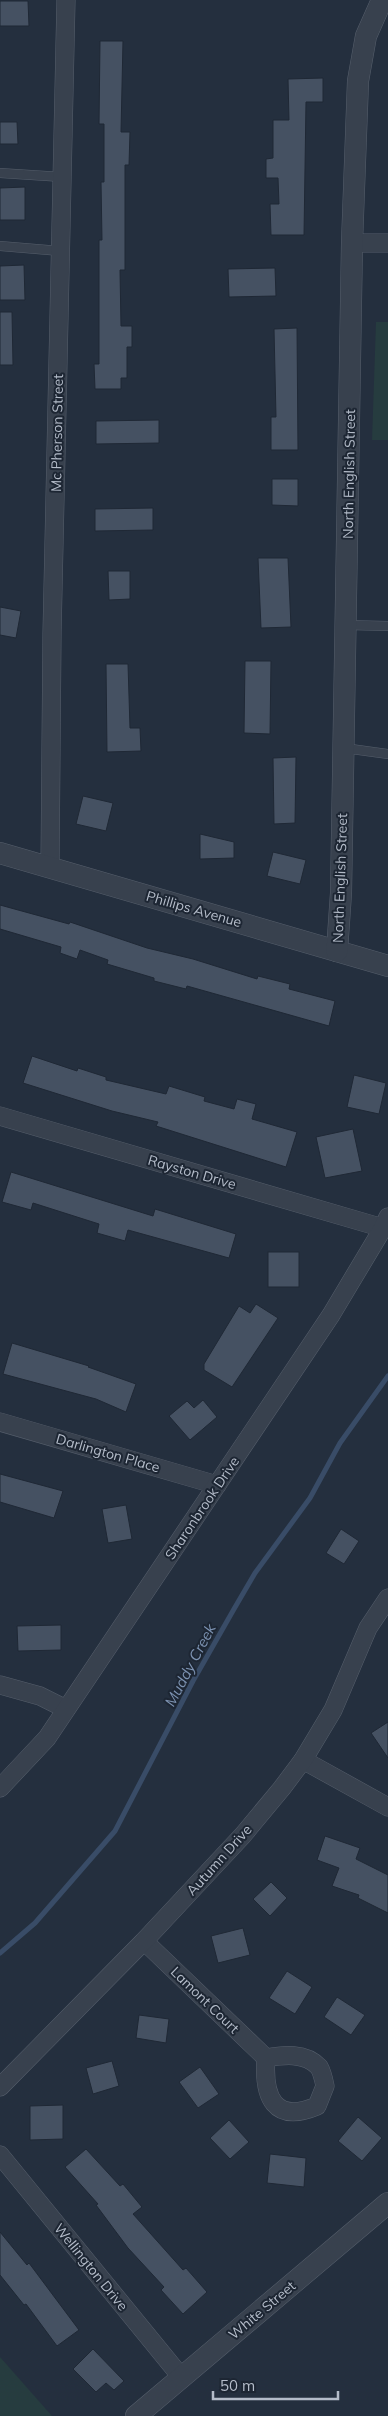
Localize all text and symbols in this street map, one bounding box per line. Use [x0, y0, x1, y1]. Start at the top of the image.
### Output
street label: Mc Pherson Street [47, 374, 67, 492]
street label: North English Street [339, 409, 359, 539]
street label: North English Street [329, 813, 351, 943]
street label: Phillips Avenue [144, 887, 244, 931]
street label: Rayston Drive [146, 1151, 238, 1193]
street label: Darlington Place [54, 1430, 162, 1476]
street label: Sharonbrook Drive [161, 1453, 243, 1563]
water label: Muddy Creek [160, 1619, 220, 1710]
street label: Autumn Drive [182, 1821, 256, 1899]
street label: Lamont Court [167, 1963, 243, 2037]
street label: Wellington Drive [50, 2220, 132, 2314]
street label: White Street [225, 2277, 299, 2343]
scale bar [213, 2368, 338, 2400]
text: 50 m [220, 2376, 255, 2395]

